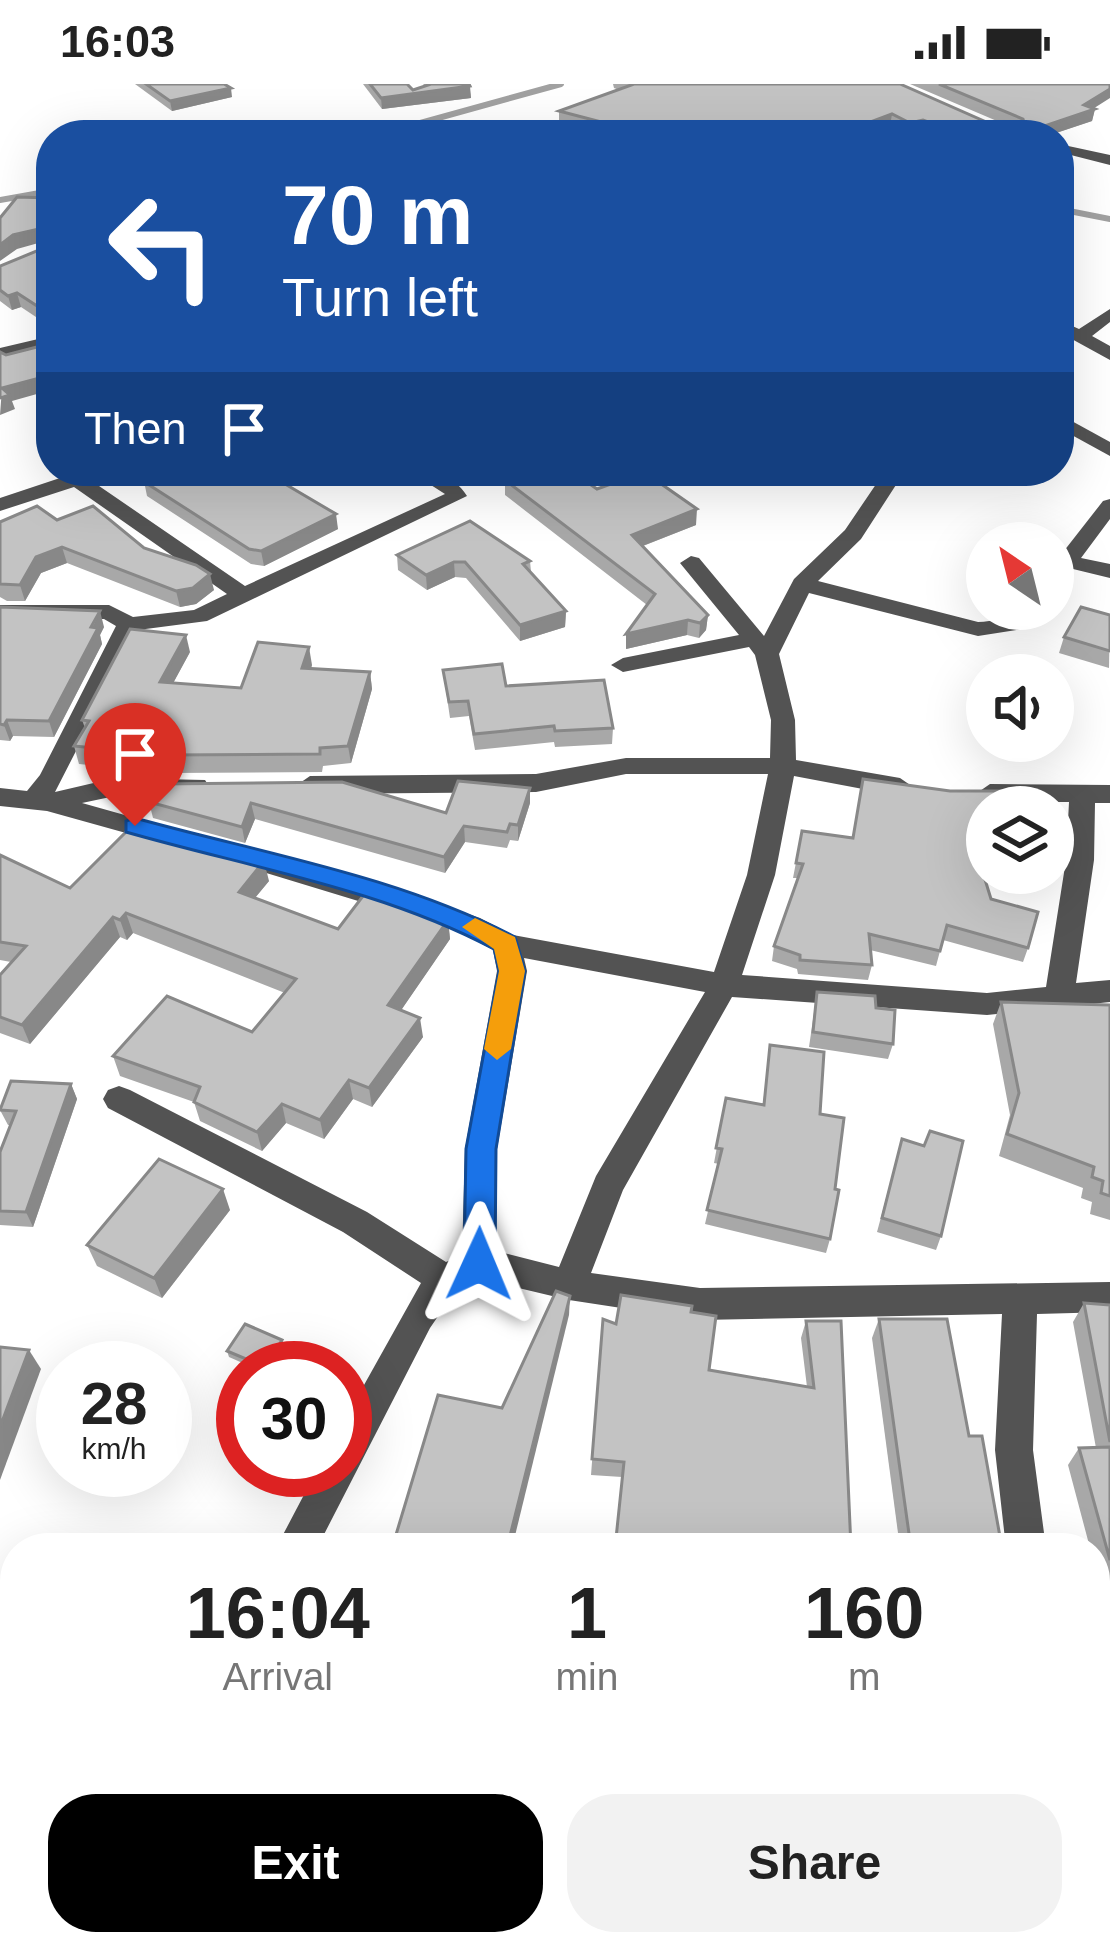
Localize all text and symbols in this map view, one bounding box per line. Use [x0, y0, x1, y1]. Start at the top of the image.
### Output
text: 16:03 [60, 16, 175, 67]
icon: left [84, 168, 240, 324]
text: 70 m [282, 168, 473, 262]
text: Turn left [282, 267, 478, 327]
icon: arrive [211, 396, 277, 462]
text: Then [84, 403, 187, 454]
north arrow [966, 522, 1074, 630]
map controls [966, 522, 1074, 894]
button: sound [966, 654, 1074, 762]
pin [84, 703, 186, 826]
icon: arrive [102, 721, 168, 787]
button: layers [966, 786, 1074, 894]
position arrow [416, 1201, 542, 1327]
speed limit sign: 30 [216, 1341, 372, 1497]
text: 28 [81, 1370, 147, 1437]
text: km/h [81, 1432, 147, 1465]
text: 16:04 [186, 1573, 370, 1653]
text: 1 [567, 1573, 607, 1653]
text: 160 [804, 1573, 924, 1653]
text: Arrival [223, 1655, 333, 1698]
text: min [556, 1655, 618, 1698]
text: m [848, 1655, 880, 1698]
button: Exit [48, 1794, 543, 1932]
button: Share [567, 1794, 1062, 1932]

